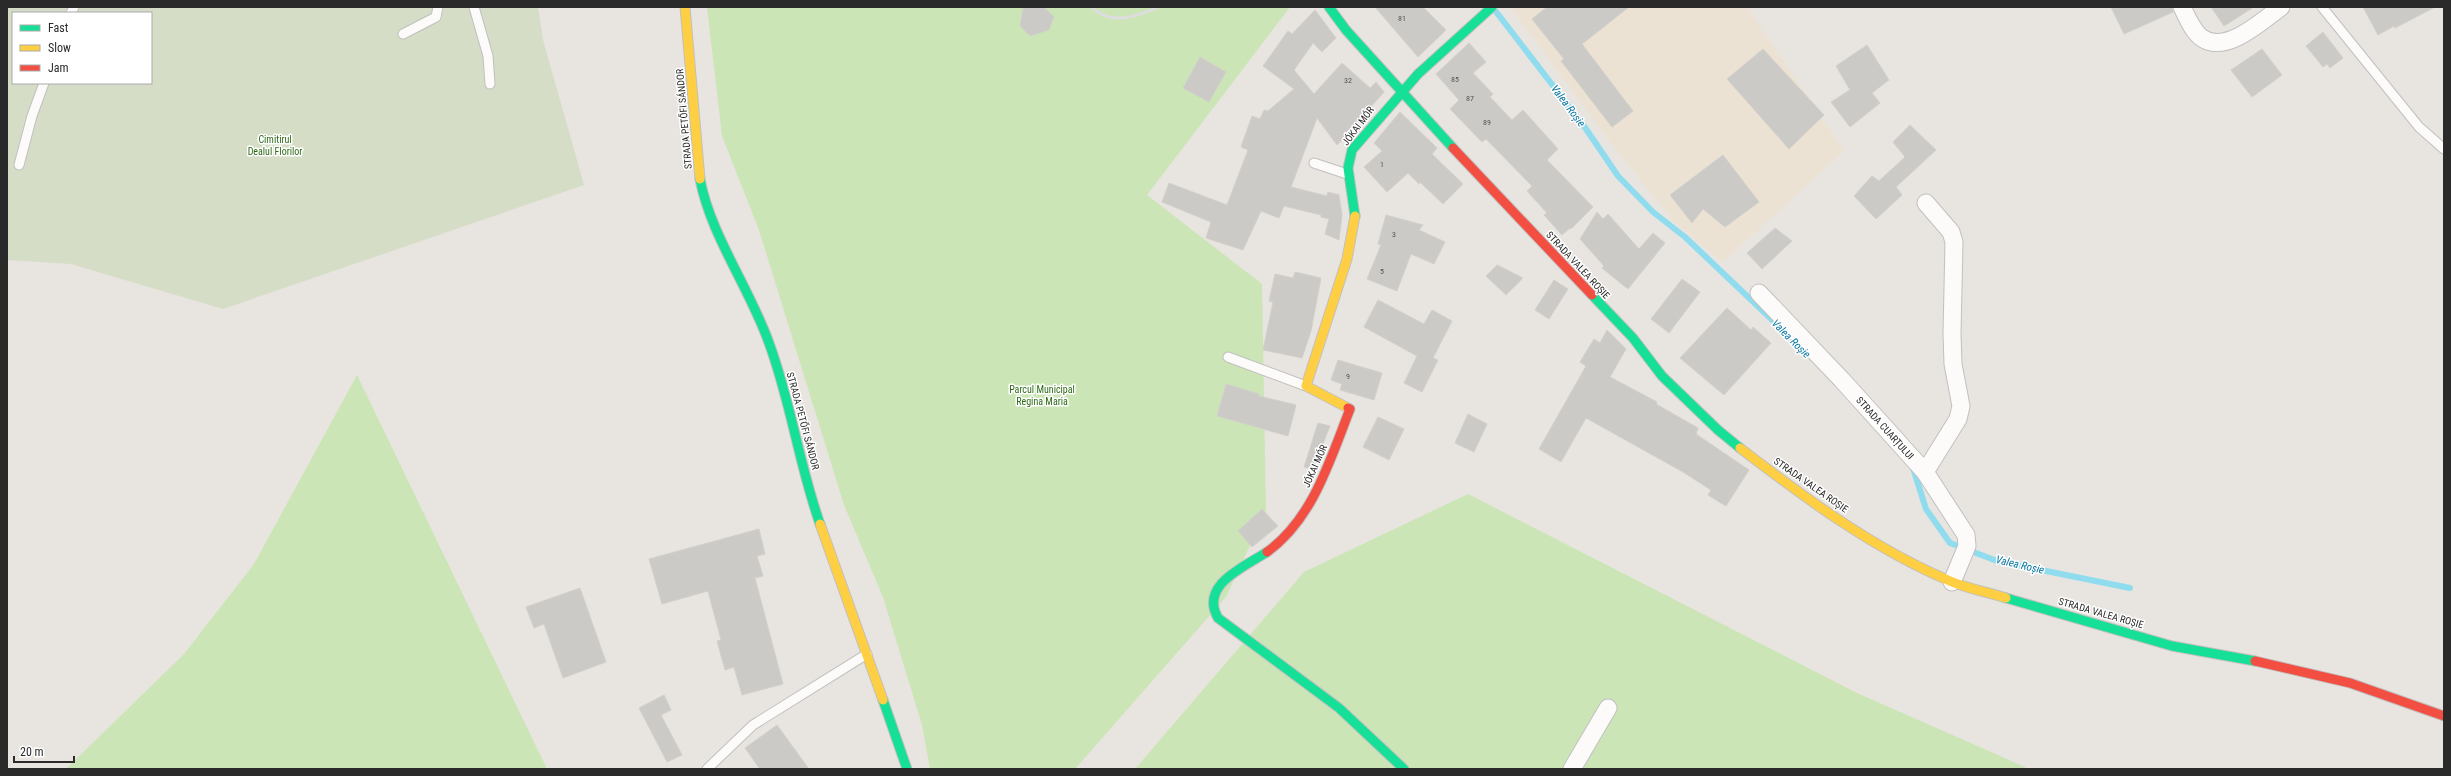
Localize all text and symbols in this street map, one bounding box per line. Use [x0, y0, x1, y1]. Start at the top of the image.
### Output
legend [12, 12, 152, 84]
house number: 81 [1398, 14, 1406, 23]
text: Fast [48, 21, 69, 35]
text: Slow [48, 41, 71, 55]
text: Jam [48, 61, 69, 75]
street label: STRADA PETŐFI SÁNDOR [673, 68, 694, 170]
house number: 85 [1451, 75, 1459, 84]
house number: 32 [1344, 76, 1352, 85]
water label: Valea Roșie [1548, 82, 1588, 130]
house number: 87 [1466, 94, 1474, 103]
street label: JÓKAI MÓR [1339, 103, 1377, 148]
house number: 89 [1483, 118, 1491, 127]
park label: Cimitirul Dealul Florilor [248, 134, 302, 157]
house number: 1 [1380, 160, 1384, 169]
street label: STRADA VALEA ROȘIE [1543, 229, 1612, 302]
house number: 3 [1392, 230, 1396, 239]
house number: 5 [1380, 267, 1384, 276]
water label: Valea Roșie [1769, 317, 1813, 361]
street label: STRADA PETŐFI SÁNDOR [785, 371, 822, 472]
house number: 9 [1346, 372, 1350, 381]
park label: Parcul Municipal Regina Maria [1009, 384, 1075, 407]
street label: STRADA CUARȚULUI [1853, 394, 1916, 462]
street label: JÓKAI MÓR [1300, 442, 1330, 489]
street label: STRADA VALEA ROȘIE [1771, 455, 1850, 516]
water label: Valea Roșie [1995, 553, 2045, 577]
street label: STRADA VALEA ROȘIE [2057, 596, 2145, 631]
scale bar [14, 738, 74, 764]
text: 20 m [20, 745, 44, 759]

